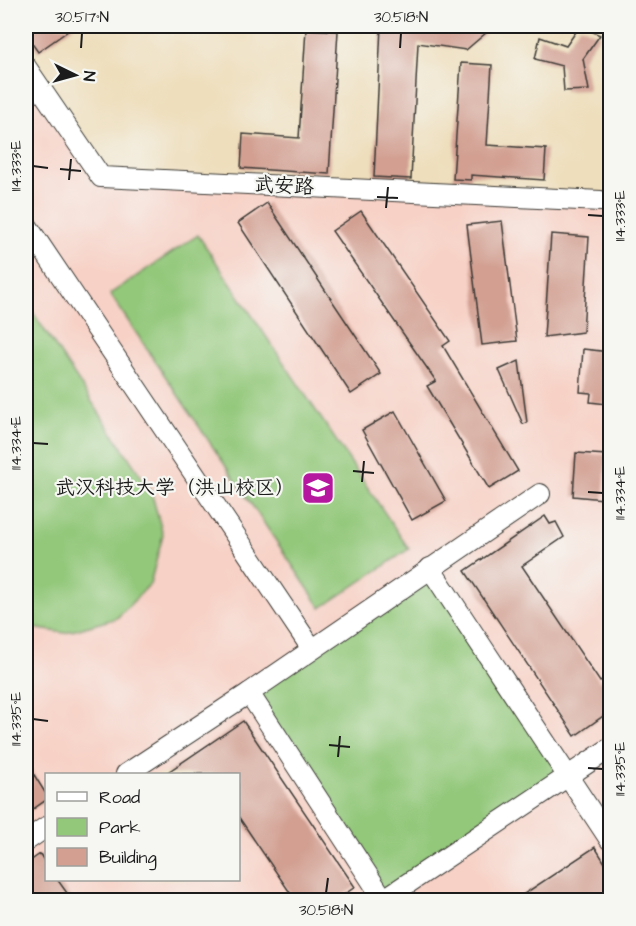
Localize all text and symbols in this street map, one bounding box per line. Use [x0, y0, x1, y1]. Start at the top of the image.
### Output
text: 30.517°N [55, 7, 109, 28]
text: 30.518°N [374, 7, 428, 28]
north arrow [45, 45, 105, 105]
text: N [78, 70, 100, 82]
text: 114.333°E [6, 140, 27, 192]
street label: 武安路 [253, 170, 316, 202]
text: 114.333°E [610, 190, 631, 242]
text: 114.334°E [6, 416, 27, 470]
text: 114.334°E [610, 466, 631, 520]
school or university icon: 武汉科技大学（洪山校区） [300, 470, 336, 506]
place label: 武汉科技大学（洪山校区） [55, 474, 295, 502]
text: 114.335°E [6, 692, 27, 746]
text: 114.335°E [610, 742, 631, 796]
legend [45, 773, 240, 881]
text: Road [99, 785, 140, 810]
text: Park [99, 815, 141, 840]
text: Building [99, 845, 157, 871]
text: 30.518°N [299, 900, 353, 921]

